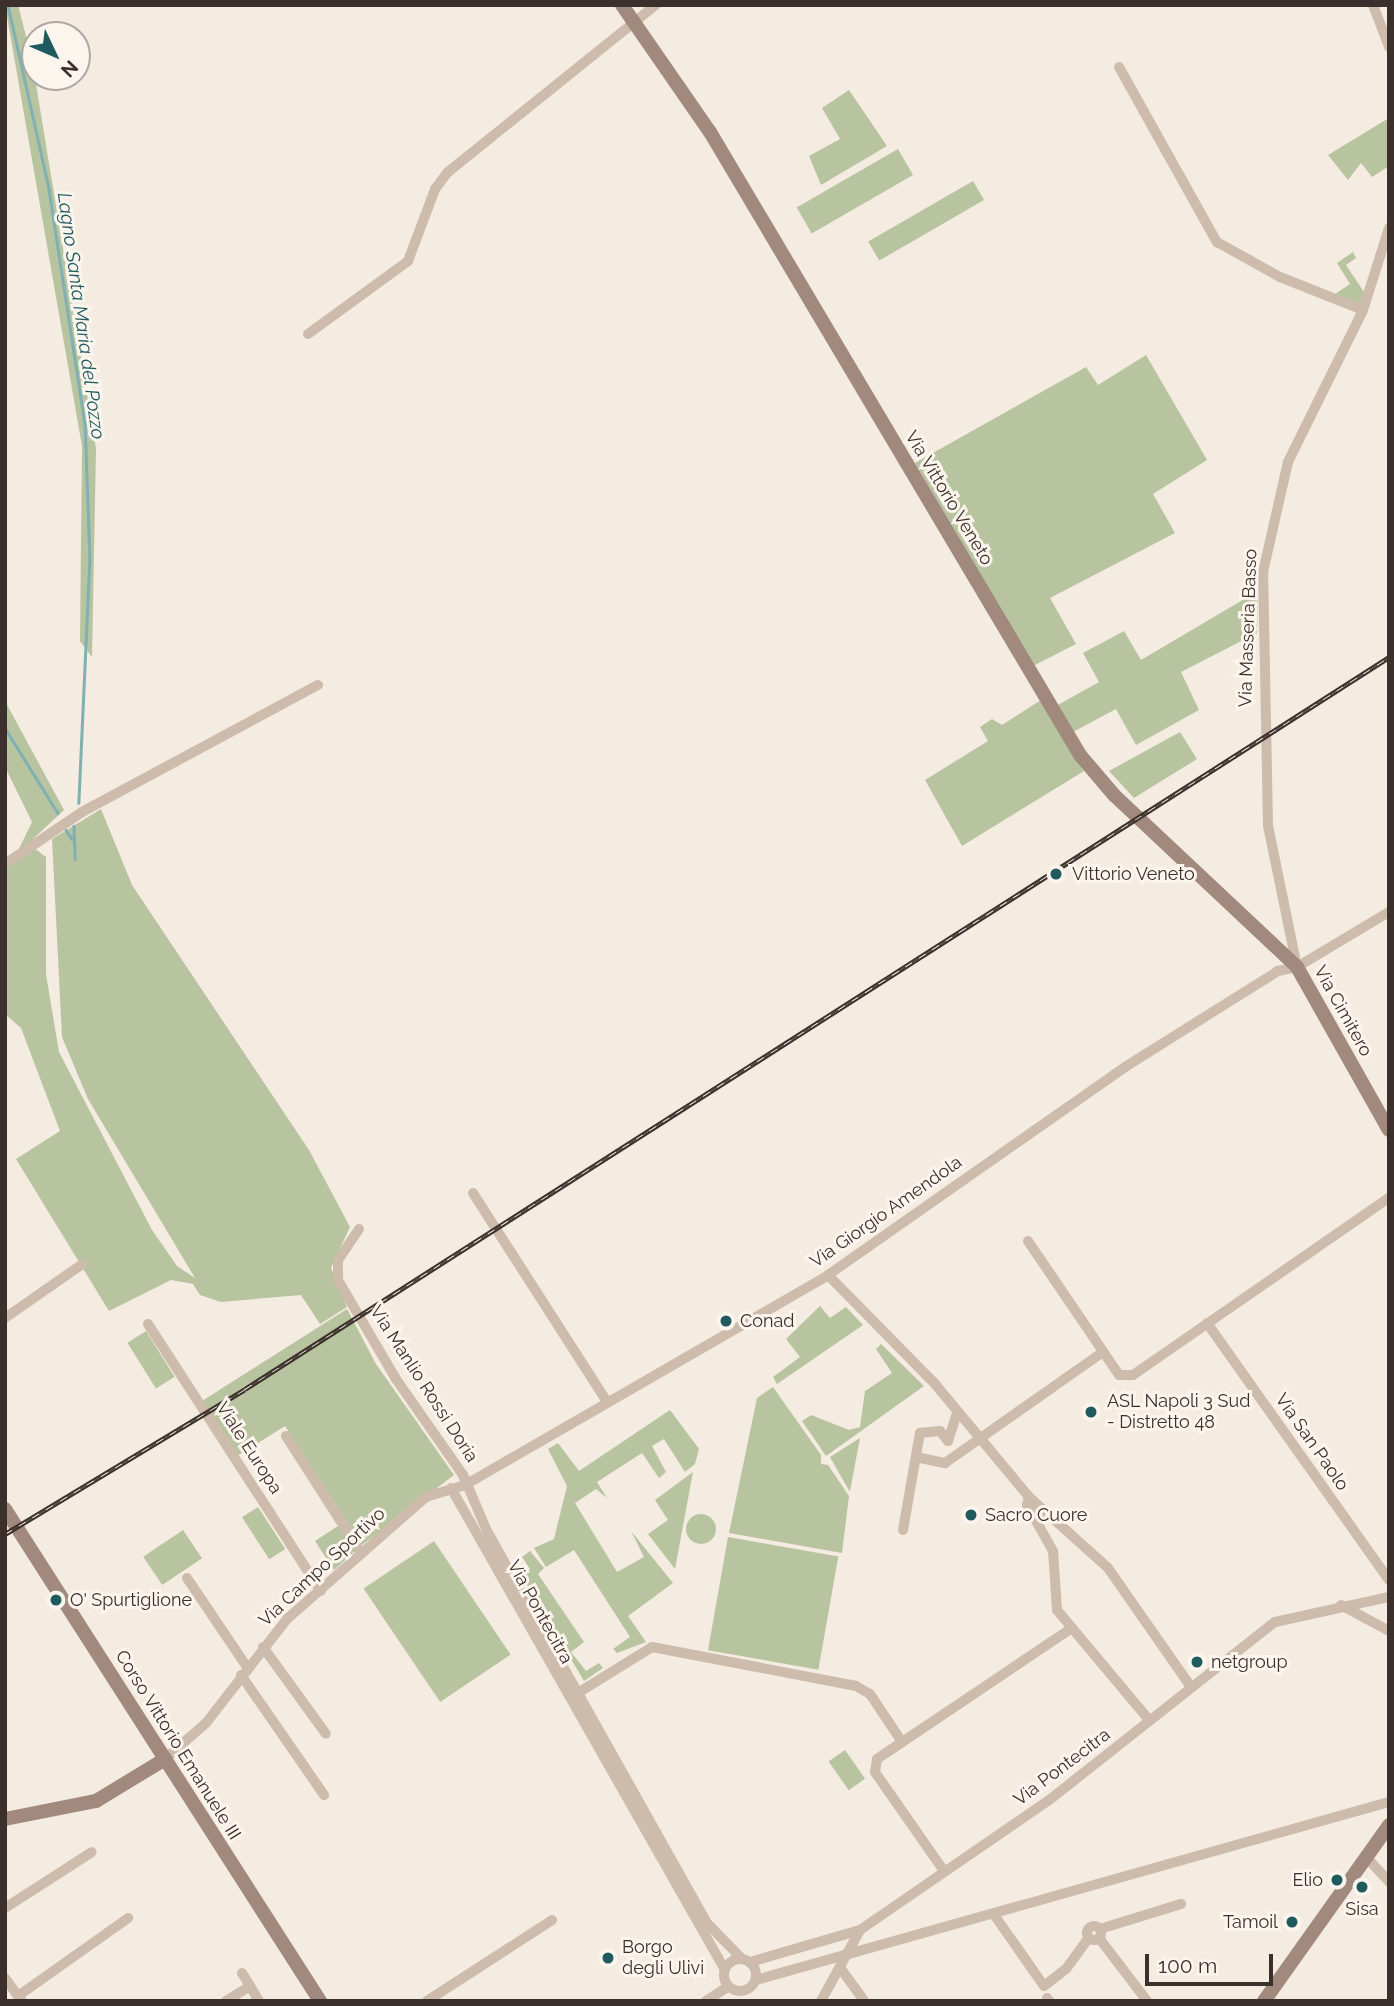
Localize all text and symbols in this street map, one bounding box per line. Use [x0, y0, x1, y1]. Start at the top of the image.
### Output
north arrow [21, 21, 91, 91]
text: N [57, 56, 83, 82]
water label: Lagno Santa Maria del Pozzo [52, 191, 110, 441]
street label: Via Vittorio Veneto [900, 426, 998, 570]
street label: Via Masseria Basso [1234, 548, 1262, 708]
place label: Vittorio Veneto [1072, 863, 1195, 885]
marker: Vittorio Veneto [1046, 864, 1066, 884]
street label: Via Cimitero [1309, 962, 1377, 1060]
street label: Via Giorgio Amendola [806, 1151, 966, 1273]
street label: Via Manlio Rossi Doria [365, 1302, 483, 1466]
place label: Conad [740, 1310, 795, 1332]
marker: Conad [718, 1313, 734, 1329]
street label: Via San Paolo [1271, 1389, 1353, 1495]
place label: ASL Napoli 3 Sud - Distretto 48 [1107, 1391, 1251, 1434]
street label: Viale Europa [211, 1398, 287, 1498]
marker: ASL Napoli 3 Sud - Distretto 48 [1081, 1402, 1101, 1422]
street label: Via Campo Sportivo [254, 1503, 390, 1631]
place label: Sacro Cuore [985, 1504, 1087, 1526]
marker: Sacro Cuore [963, 1507, 979, 1523]
street label: Via Pontecitra [503, 1556, 577, 1668]
place label: O' Spurtiglione [70, 1589, 192, 1611]
marker: O' Spurtiglione [48, 1592, 64, 1608]
street label: Corso Vittorio Emanuele III [111, 1646, 245, 1844]
place label: netgroup [1211, 1651, 1288, 1673]
marker: netgroup [1189, 1654, 1205, 1670]
street label: Via Pontecitra [1010, 1724, 1114, 1810]
place label: Elio [1293, 1869, 1323, 1891]
marker: Elio [1329, 1872, 1345, 1888]
marker: Sisa [1354, 1879, 1370, 1895]
place label: Sisa [1345, 1898, 1379, 1920]
place label: Tamoil [1223, 1911, 1278, 1933]
marker: Tamoil [1284, 1914, 1300, 1930]
place label: Borgo degli Ulivi [622, 1937, 704, 1980]
scale bar [1149, 1940, 1277, 1984]
marker: Borgo degli Ulivi [600, 1950, 616, 1966]
text: 100 m [1158, 1953, 1217, 1978]

